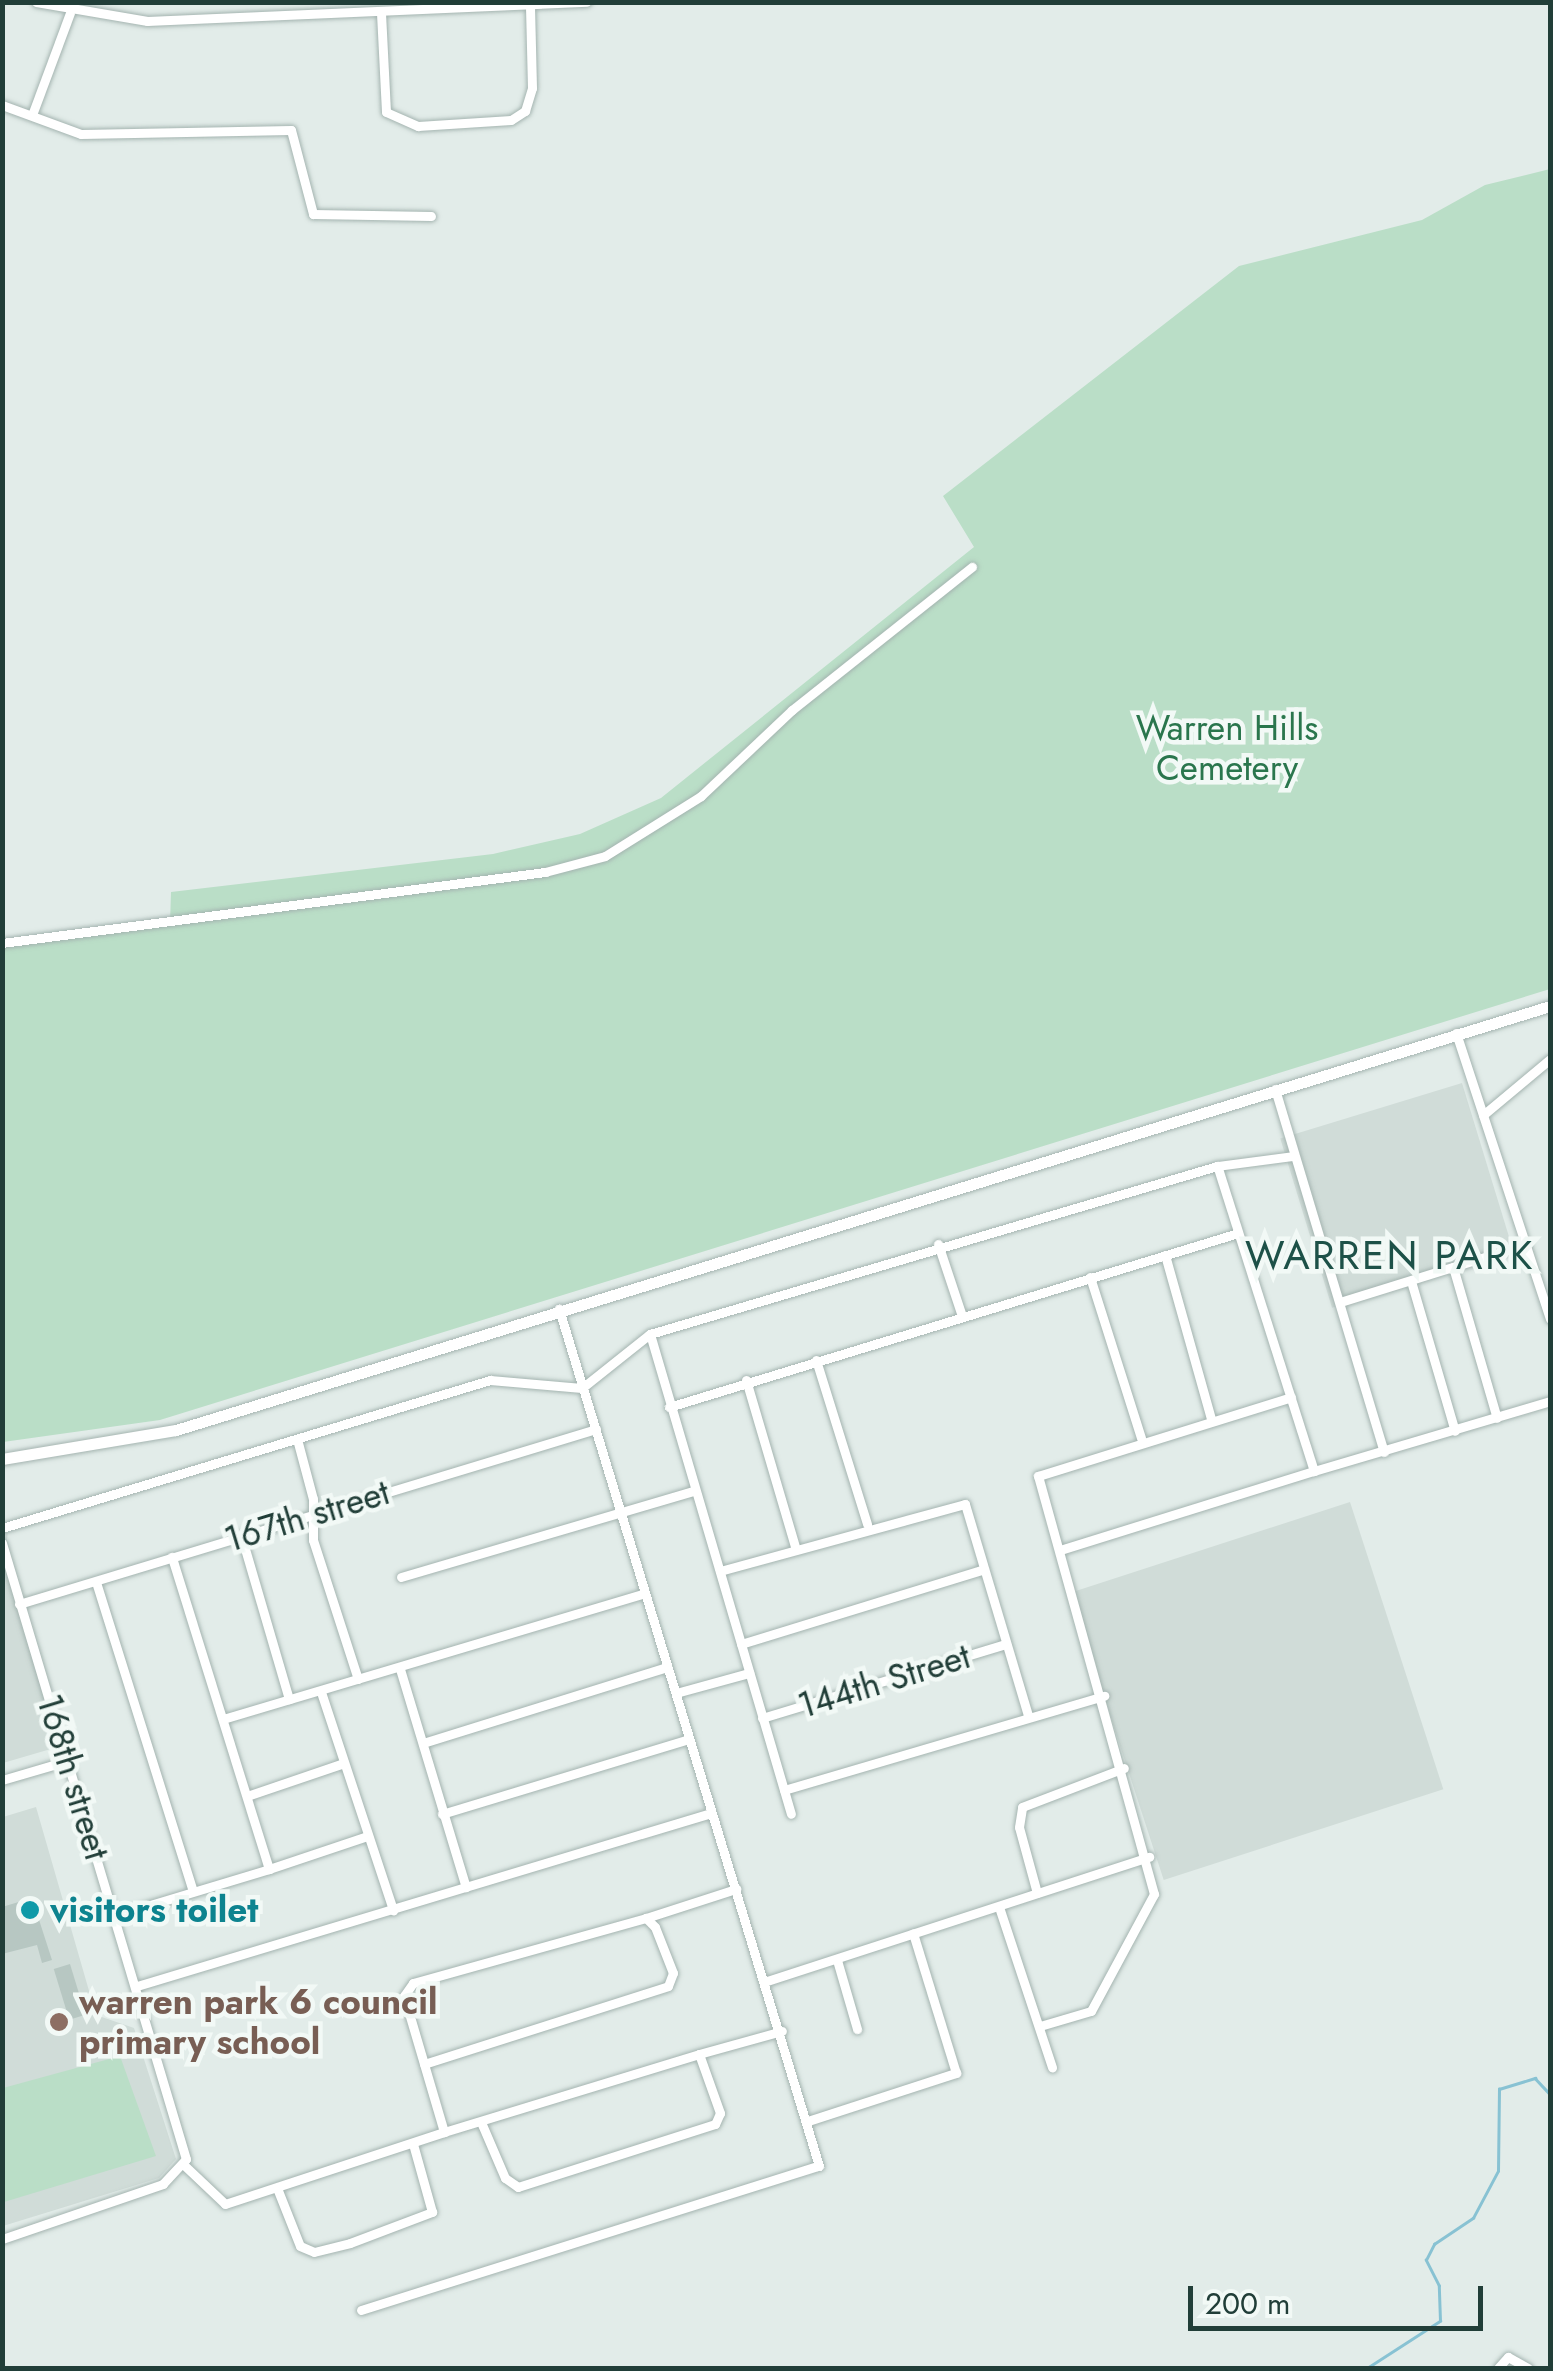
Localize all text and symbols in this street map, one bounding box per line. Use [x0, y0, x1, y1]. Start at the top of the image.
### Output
park label: Warren Hills Cemetery [1136, 707, 1318, 789]
district label: WARREN PARK [1245, 1231, 1535, 1279]
street label: 167th street [220, 1471, 394, 1561]
street label: 144th Street [793, 1635, 975, 1727]
street label: 168th street [28, 1689, 118, 1865]
place label: visitors toilet [50, 1889, 258, 1931]
marker: visitors toilet [19, 1899, 41, 1921]
place label: warren park 6 council primary school [79, 1981, 437, 2063]
marker: warren park 6 council primary school [48, 2011, 70, 2033]
scale bar [1193, 2266, 1488, 2328]
text: 200 m [1205, 2282, 1290, 2325]

